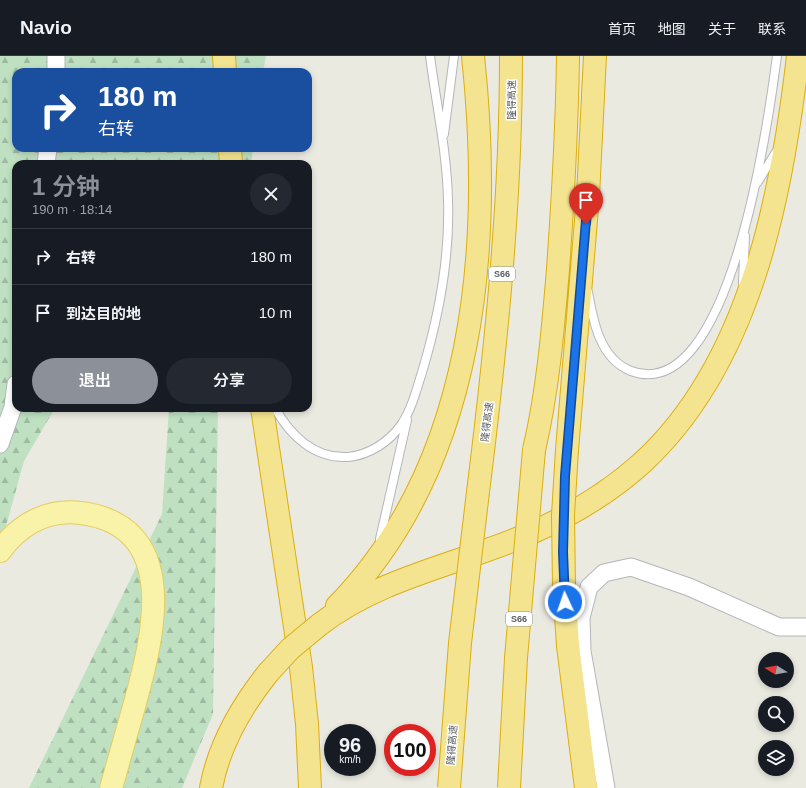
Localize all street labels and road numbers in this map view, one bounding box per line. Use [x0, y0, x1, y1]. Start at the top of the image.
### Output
street label: 隆得高速 [506, 80, 517, 120]
road number: S66 [489, 267, 515, 281]
street label: 隆得高速 [479, 401, 495, 443]
road number: S66 [506, 612, 532, 626]
street label: 隆得高速 [445, 725, 459, 765]

